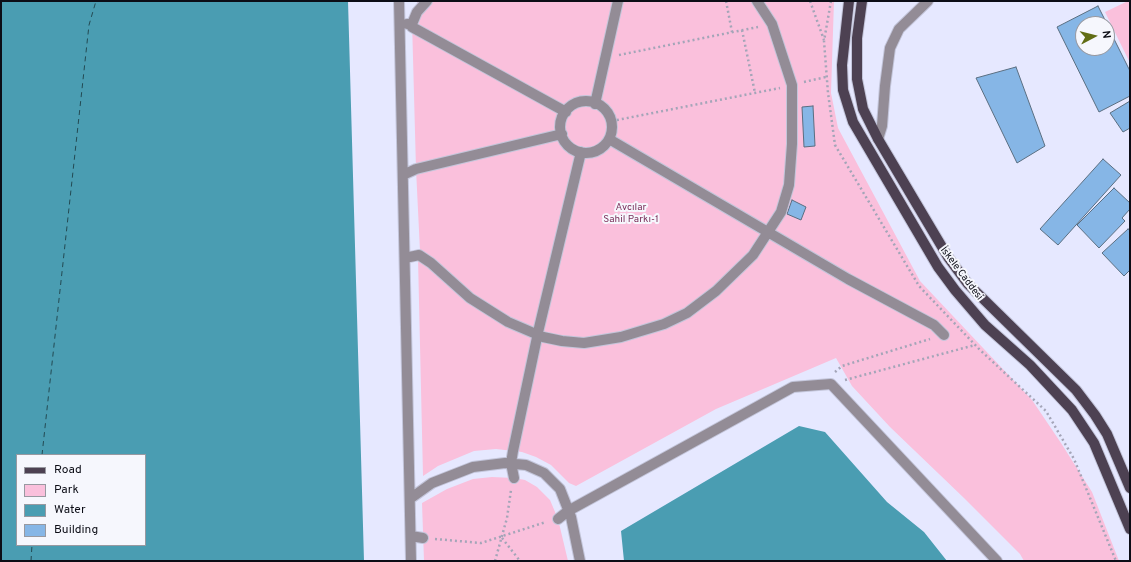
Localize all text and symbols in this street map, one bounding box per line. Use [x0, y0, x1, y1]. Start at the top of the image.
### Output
north arrow [1075, 16, 1115, 56]
text: N [1098, 30, 1113, 39]
park label: Avcılar Sahil Parkı-1 [603, 202, 659, 226]
street label: İskele Caddesi [937, 245, 985, 303]
legend [16, 454, 146, 546]
text: Road [54, 462, 82, 478]
text: Park [54, 482, 79, 498]
text: Water [54, 502, 86, 518]
text: Building [54, 522, 98, 538]

